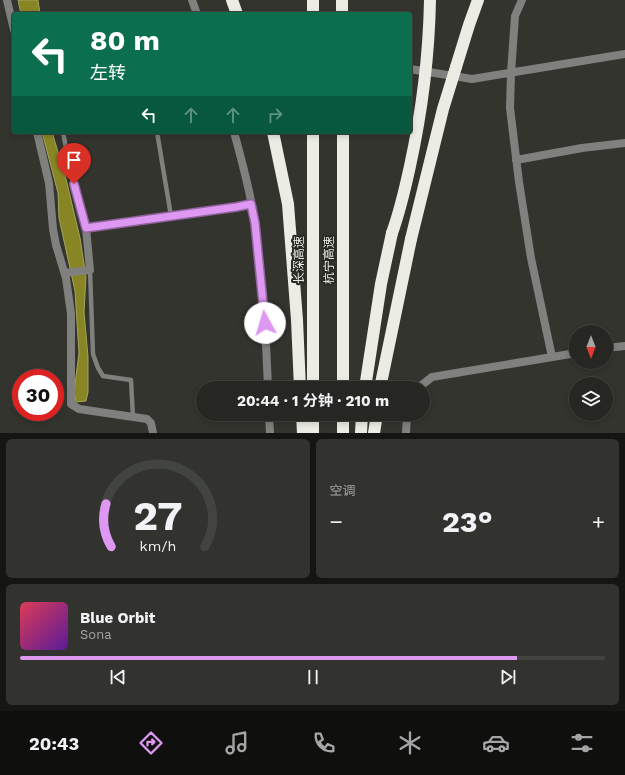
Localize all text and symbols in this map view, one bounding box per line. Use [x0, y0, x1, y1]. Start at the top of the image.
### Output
text: 80 m [90, 24, 160, 57]
icon: left [24, 28, 76, 80]
text: 左转 [90, 62, 126, 83]
icon: left [138, 104, 160, 126]
icon: ahead [180, 104, 202, 126]
icon: ahead [222, 104, 244, 126]
icon: right [264, 104, 286, 126]
pin [57, 143, 91, 184]
icon: arrive [63, 149, 85, 171]
street label: 长深高速 [292, 236, 306, 284]
street label: 杭宁高速 [322, 236, 336, 284]
position arrow [244, 302, 286, 344]
north arrow [569, 325, 613, 369]
map controls [569, 325, 613, 421]
speed limit sign: 30 [12, 369, 64, 421]
button: layers [569, 377, 613, 421]
text: 20:44 · 1 分钟 · 210 m [237, 392, 389, 410]
text: 空调 [330, 483, 356, 498]
text: 27 [133, 490, 182, 539]
text: 23° [442, 504, 493, 539]
text: − [330, 509, 343, 534]
text: + [592, 509, 605, 534]
text: km/h [139, 537, 176, 553]
text: Blue Orbit [80, 609, 155, 627]
text: Sona [80, 627, 112, 642]
icon: previous [107, 666, 129, 688]
icon: pause [302, 666, 324, 688]
icon: next [497, 666, 519, 688]
icon: directions [137, 729, 165, 757]
icon: music [223, 729, 251, 757]
icon: phone [310, 729, 338, 757]
icon: climate [396, 729, 424, 757]
icon: car [482, 729, 510, 757]
icon: filters [568, 729, 596, 757]
text: 20:43 [29, 733, 79, 754]

